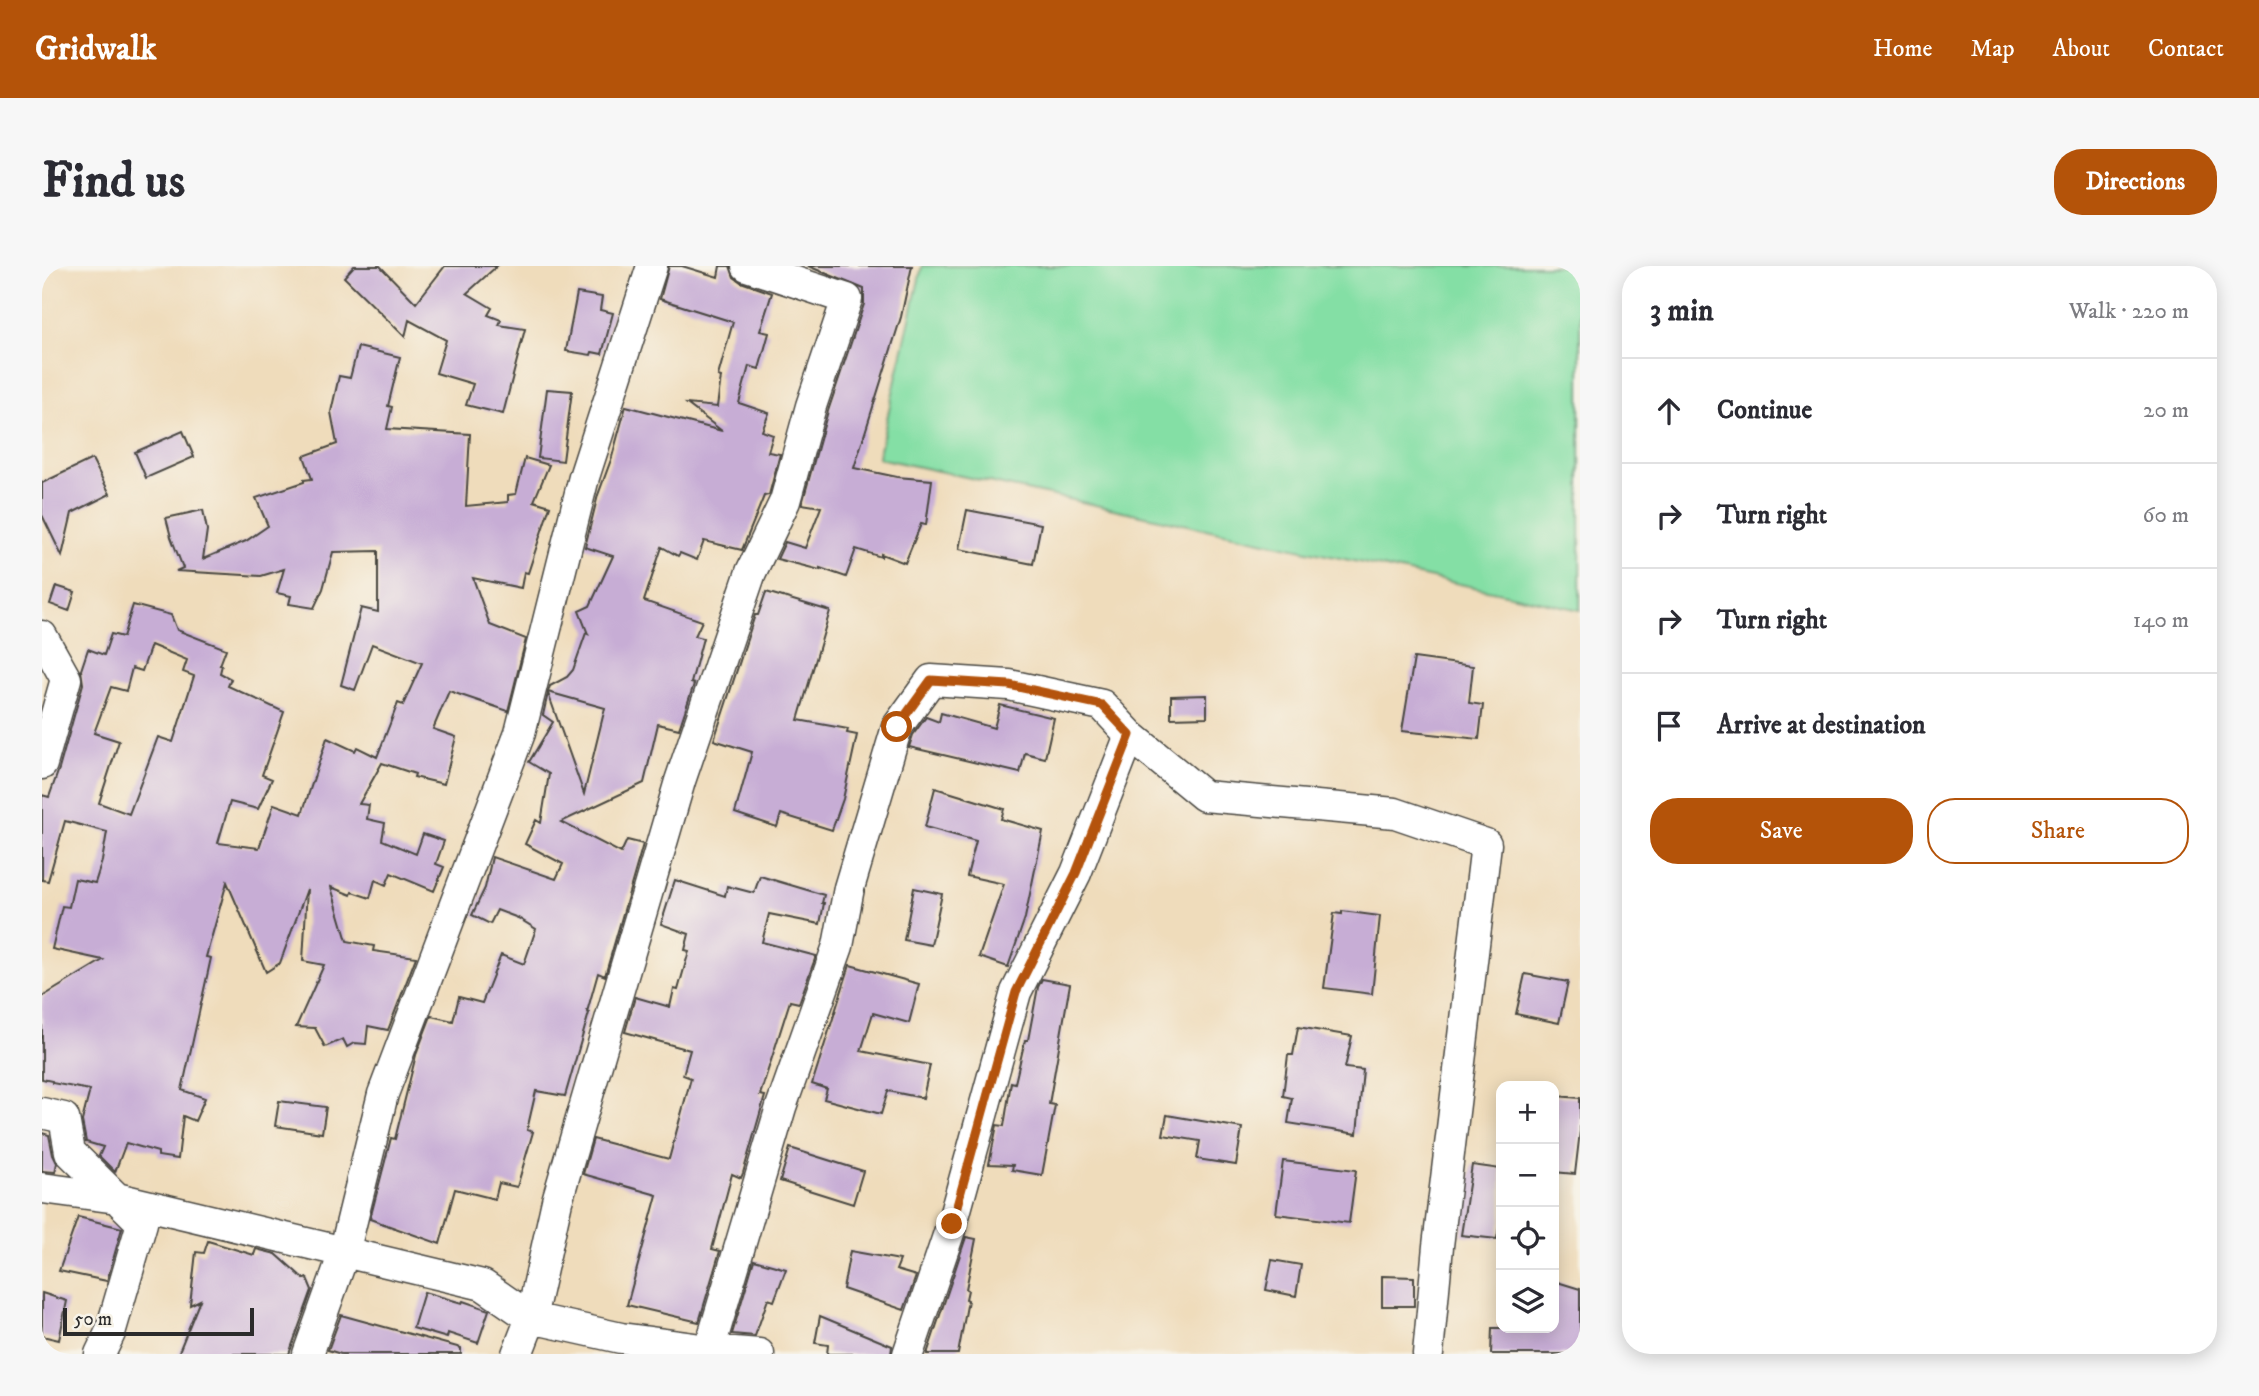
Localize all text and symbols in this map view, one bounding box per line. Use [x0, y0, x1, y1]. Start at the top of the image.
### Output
text: Gridwalk [35, 29, 157, 70]
text: Home [1873, 34, 1932, 64]
text: Map [1970, 34, 2015, 64]
text: About [2053, 34, 2110, 64]
text: Contact [2148, 34, 2224, 64]
button: Directions [2054, 149, 2217, 215]
text: Find us [42, 151, 185, 213]
text: 3 min [1650, 293, 1714, 330]
text: Walk · 220 m [2069, 297, 2189, 326]
icon: ahead [1650, 392, 1688, 430]
text: Continue [1717, 394, 1812, 427]
text: 20 m [2143, 396, 2189, 425]
icon: right [1650, 497, 1688, 535]
text: Turn right [1717, 499, 1827, 532]
text: 60 m [2142, 501, 2189, 530]
icon: right [1650, 602, 1688, 640]
text: Turn right [1717, 604, 1827, 637]
text: 140 m [2133, 606, 2189, 635]
icon: arrive [1650, 707, 1688, 745]
text: Arrive at destination [1717, 709, 1926, 742]
route start [881, 711, 912, 742]
button: Save [1650, 798, 1913, 864]
button: Share [1927, 798, 2189, 864]
map controls [1496, 1081, 1559, 1333]
button: + [1496, 1081, 1559, 1144]
button: − [1496, 1144, 1559, 1207]
button: locate [1496, 1207, 1559, 1270]
route end [936, 1208, 967, 1239]
button: layers [1496, 1270, 1559, 1333]
scale bar [63, 1305, 254, 1337]
text: 50 m [74, 1308, 112, 1331]

